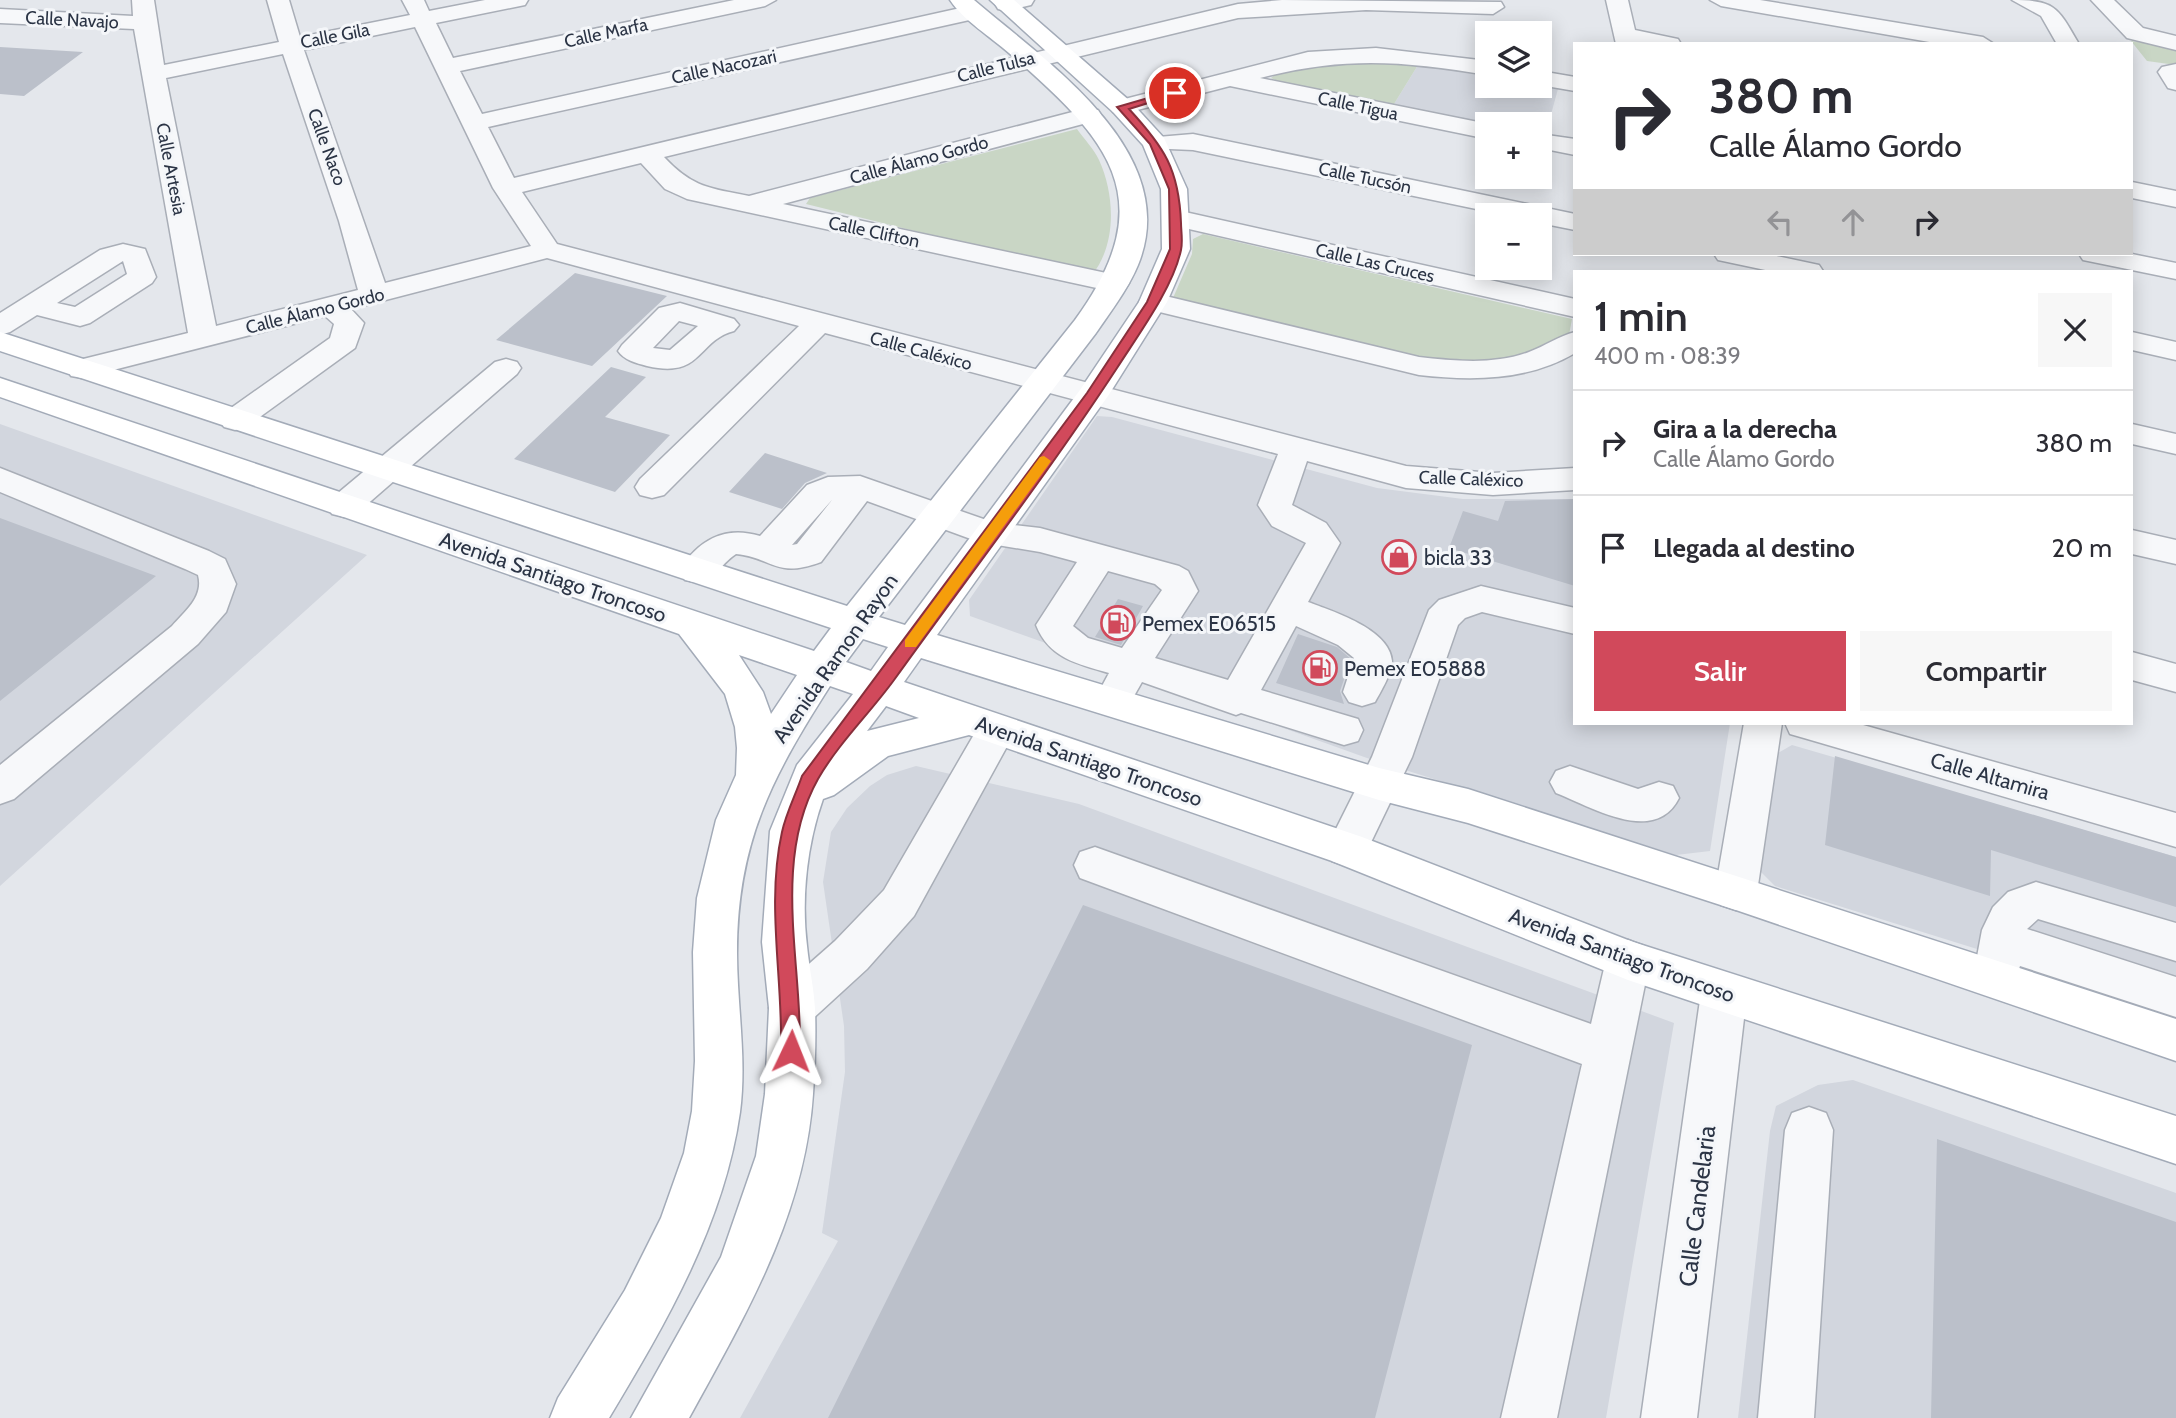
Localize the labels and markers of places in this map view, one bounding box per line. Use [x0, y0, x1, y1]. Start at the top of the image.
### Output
pin [1145, 63, 1205, 123]
shop icon: bicla 33 [1380, 538, 1418, 576]
place label: bicla 33 [1424, 545, 1492, 570]
fuel station icon: Pemex E06515 [1099, 604, 1137, 642]
place label: Pemex E06515 [1142, 611, 1276, 636]
fuel station icon: Pemex E05888 [1301, 649, 1339, 687]
place label: Pemex E05888 [1344, 656, 1486, 681]

